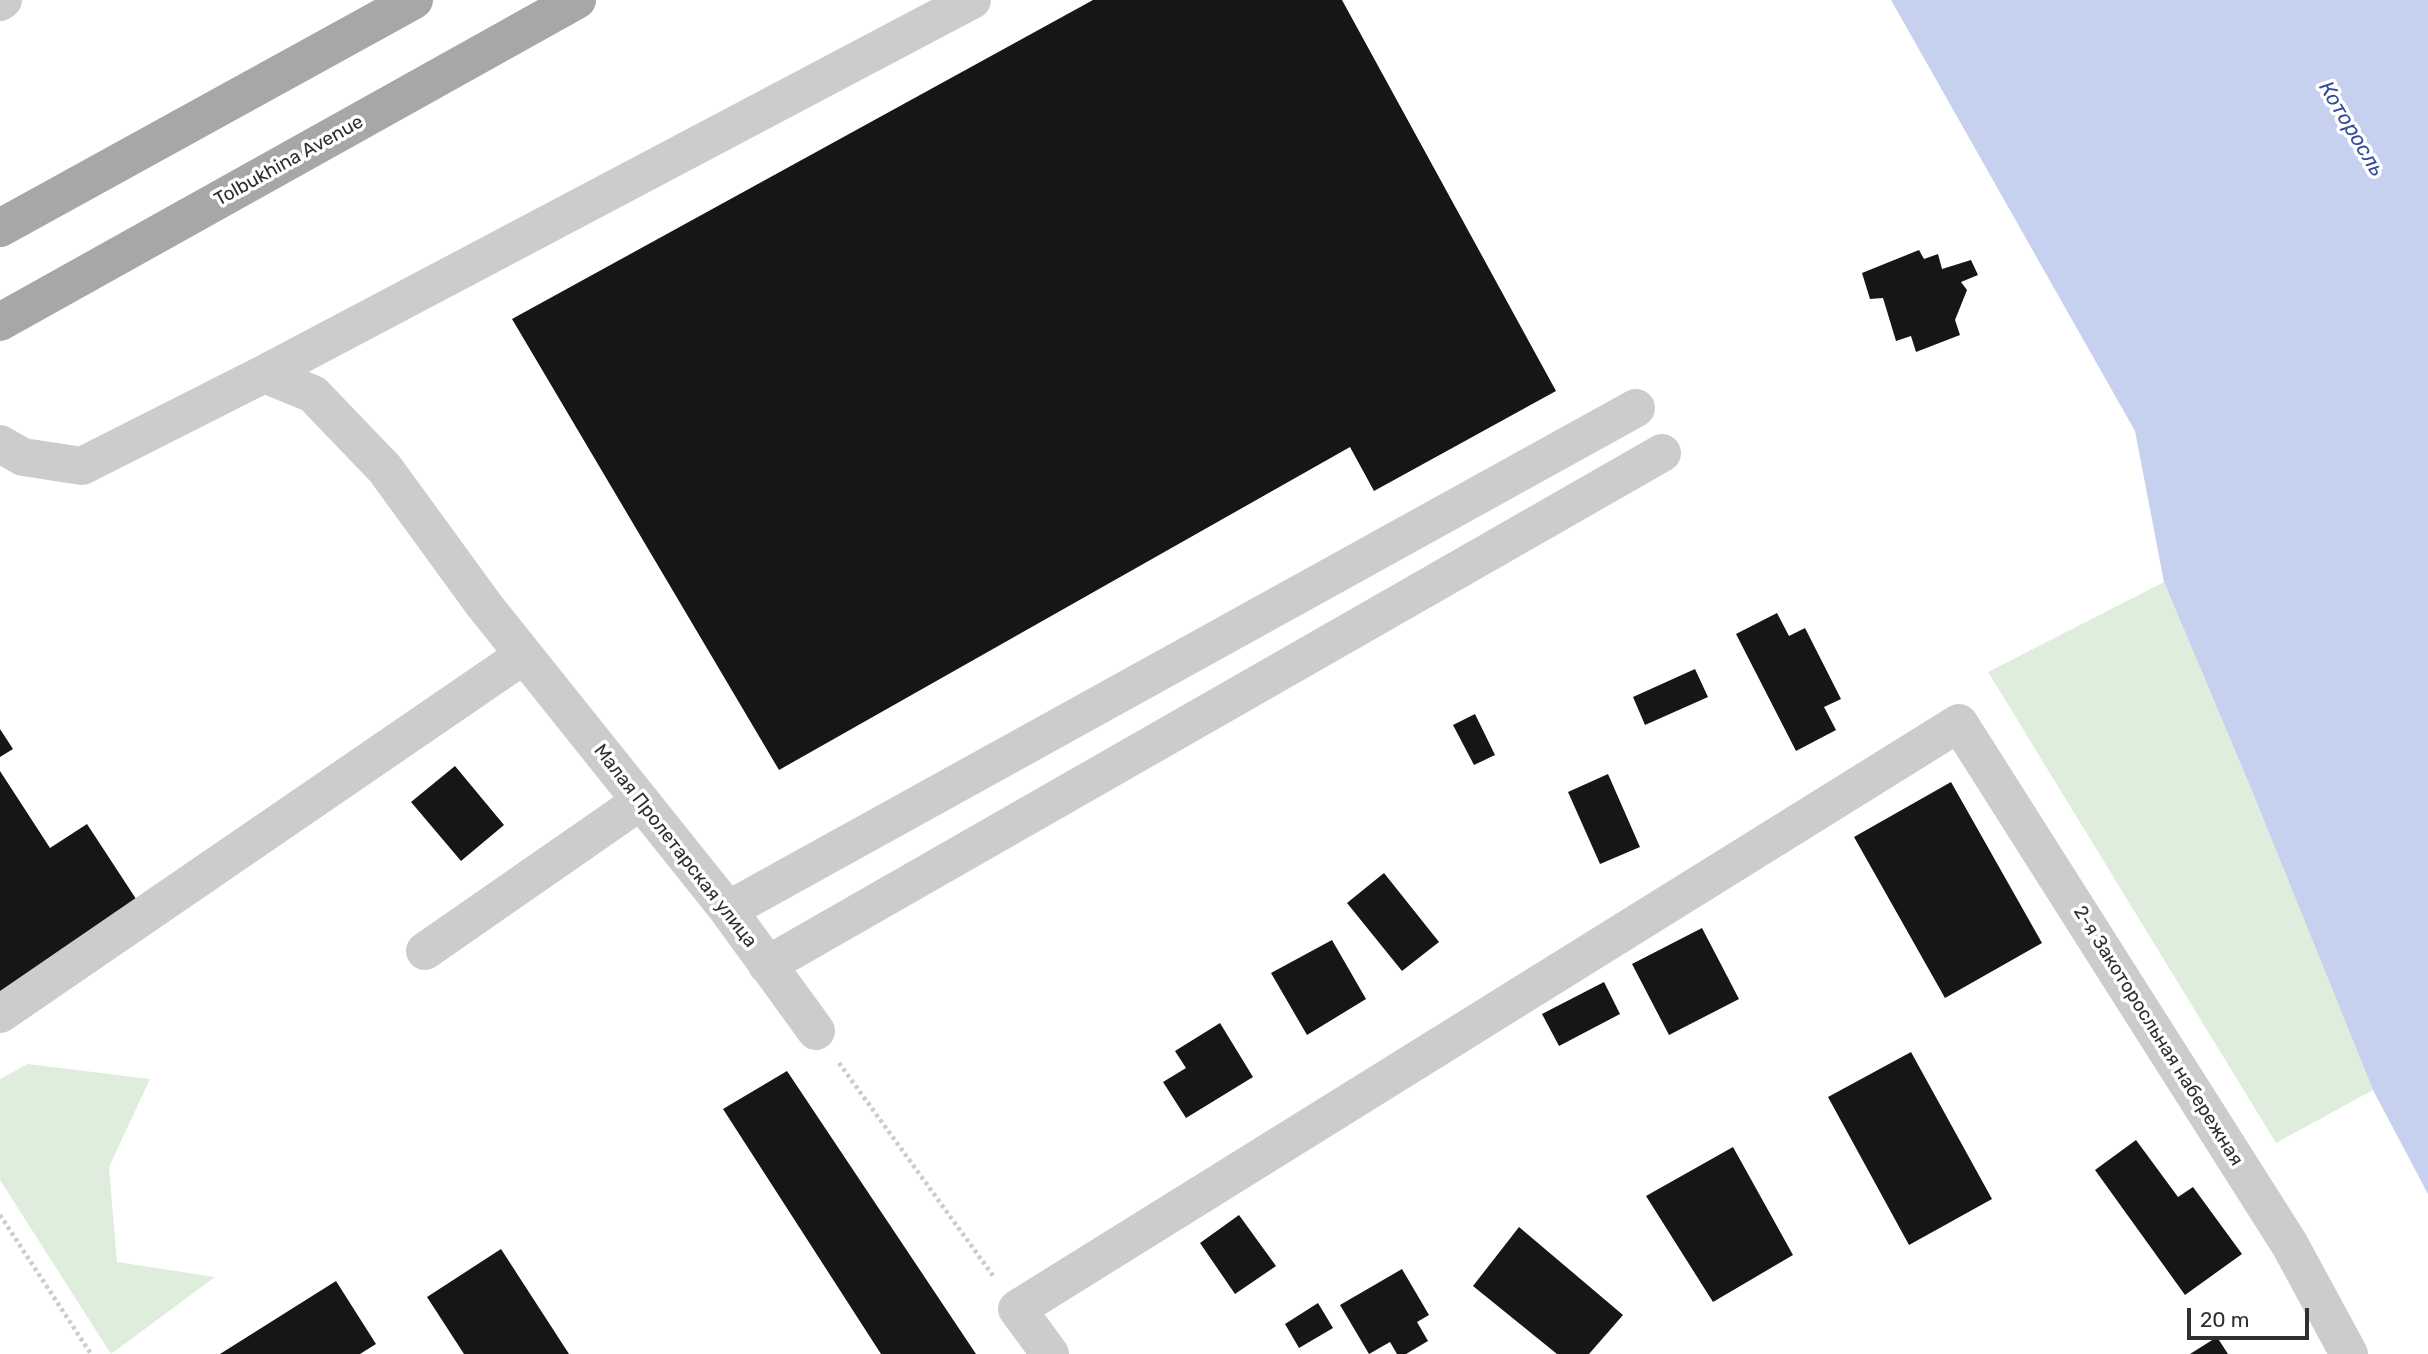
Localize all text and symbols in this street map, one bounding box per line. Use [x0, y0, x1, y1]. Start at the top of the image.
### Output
water label: Которосль [2313, 77, 2389, 181]
street label: Tolbukhina Avenue [211, 111, 367, 211]
street label: Малая Пролетарская улица [589, 740, 761, 952]
street label: 2-я Закоторосльная набережная [2068, 902, 2248, 1170]
scale bar [2190, 1294, 2312, 1338]
text: 20 m [2200, 1307, 2249, 1332]

